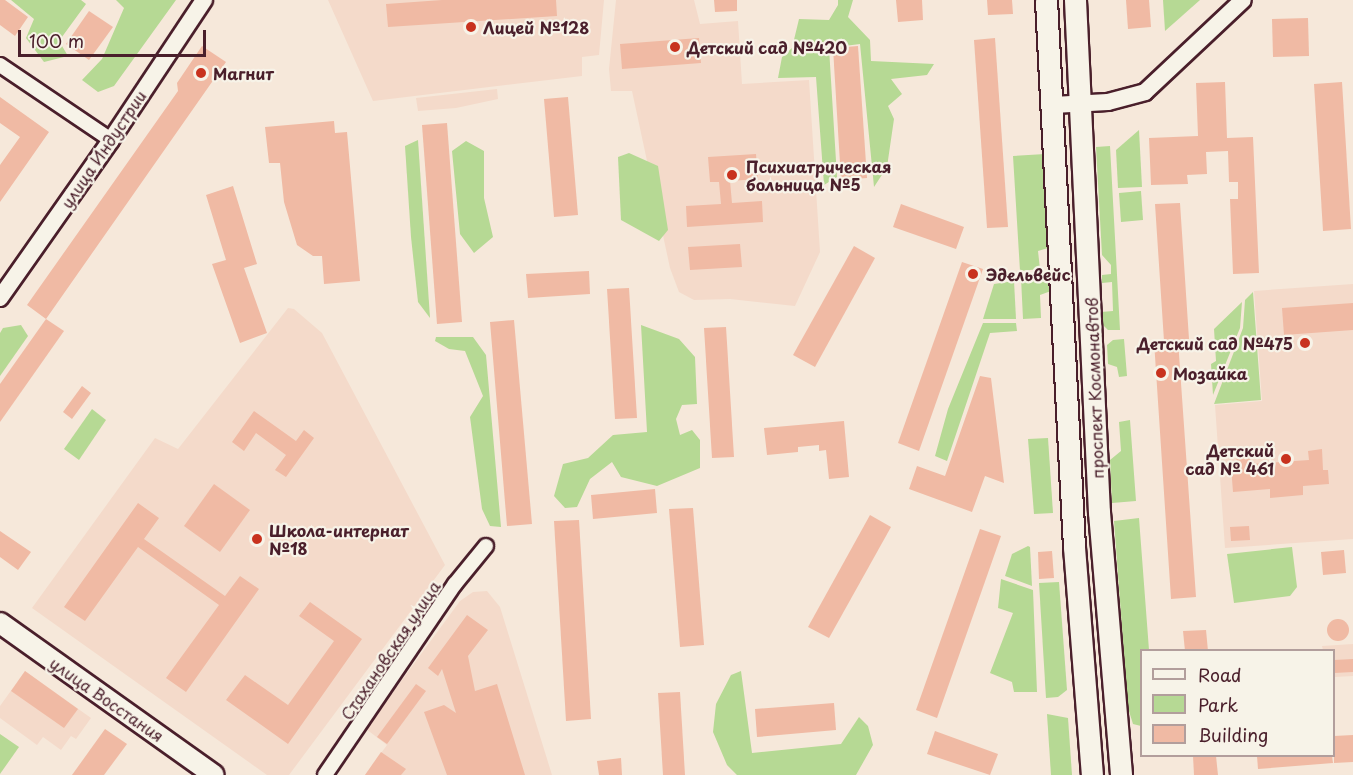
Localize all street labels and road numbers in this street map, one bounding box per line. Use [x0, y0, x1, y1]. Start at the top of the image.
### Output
street label: улица Индустрии [56, 86, 150, 212]
street label: проспект Космонавтов [1081, 297, 1107, 479]
street label: Стахановская улица [336, 576, 444, 724]
street label: улица Восстания [46, 652, 168, 746]

